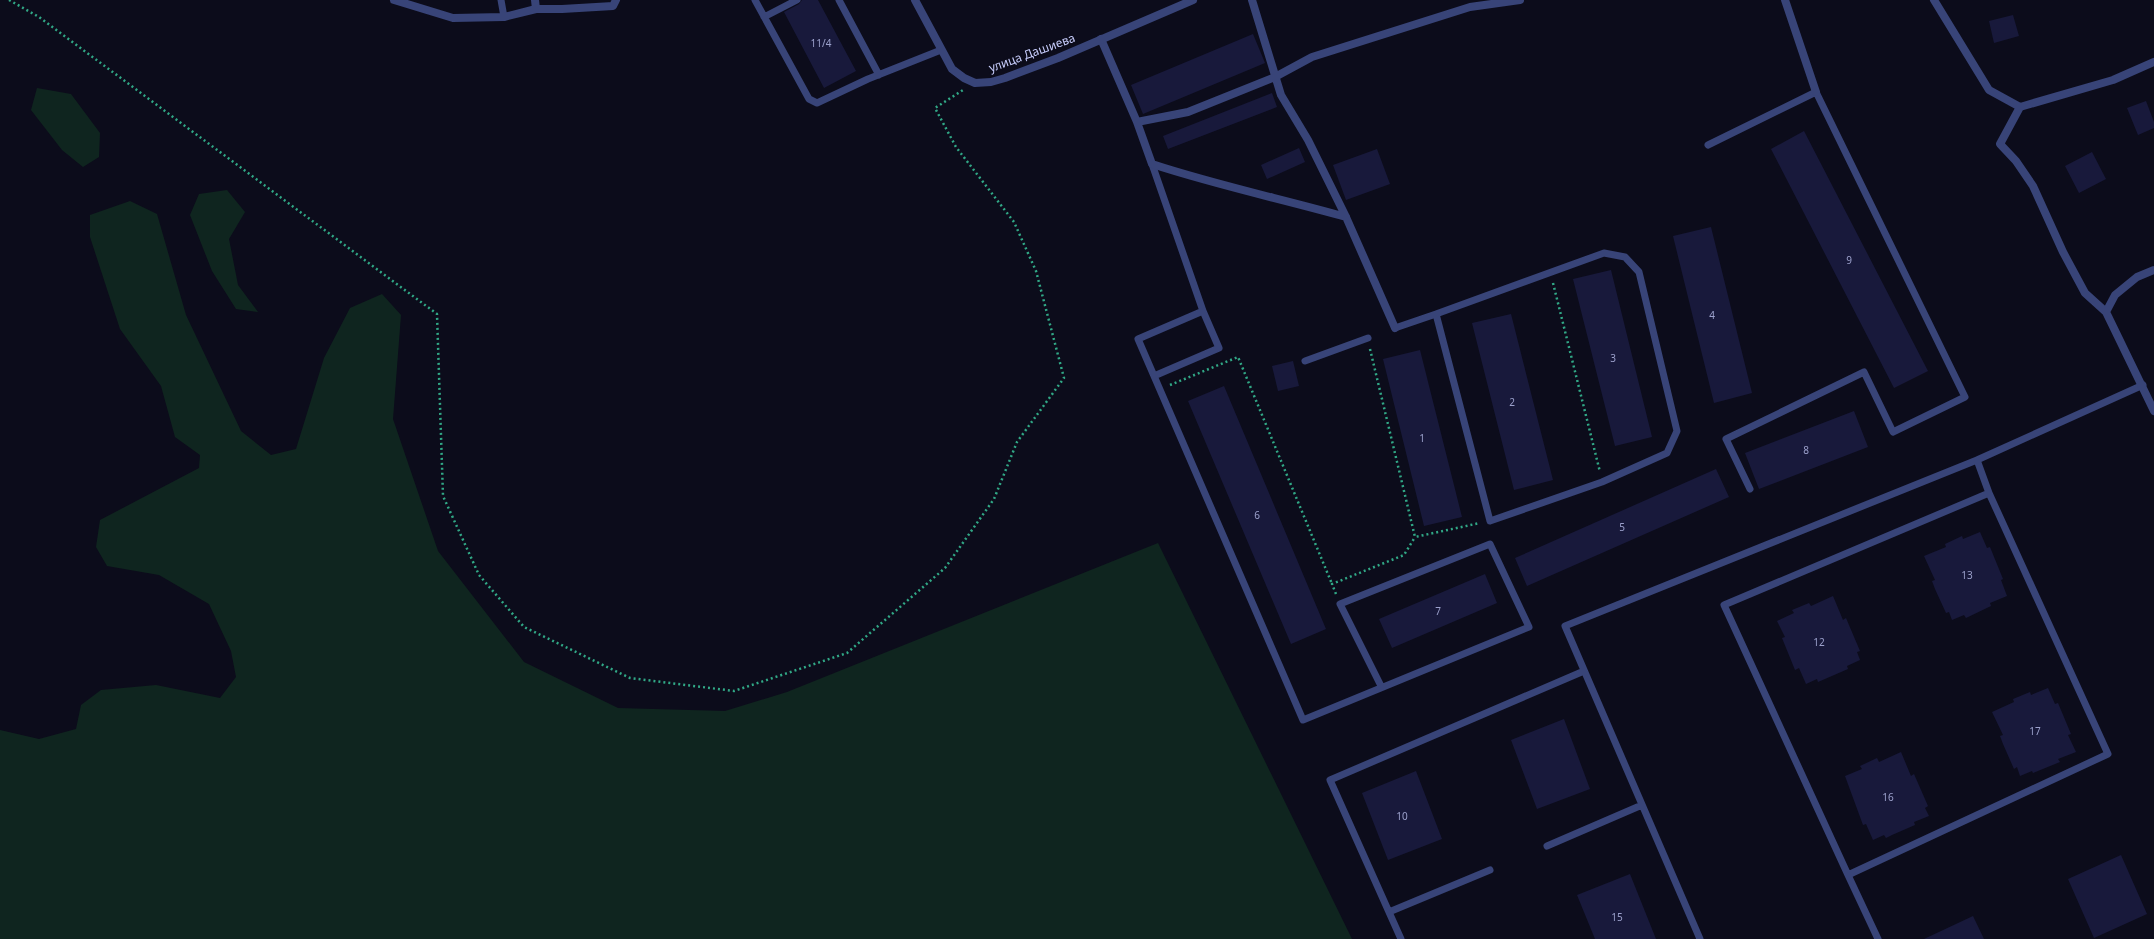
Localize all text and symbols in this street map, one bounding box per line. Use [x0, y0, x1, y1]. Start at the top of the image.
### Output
street label: улица Дашиева [986, 29, 1077, 76]
house number: 11/4 [811, 36, 832, 50]
house number: 9 [1846, 253, 1852, 267]
house number: 4 [1709, 308, 1715, 322]
house number: 3 [1610, 351, 1616, 365]
house number: 2 [1509, 395, 1515, 409]
house number: 1 [1419, 431, 1425, 445]
house number: 8 [1803, 443, 1809, 457]
house number: 6 [1254, 508, 1260, 522]
house number: 5 [1619, 520, 1625, 534]
house number: 13 [1961, 568, 1973, 582]
house number: 7 [1435, 604, 1441, 618]
house number: 12 [1813, 635, 1825, 649]
house number: 17 [2029, 724, 2041, 738]
house number: 16 [1882, 790, 1894, 804]
house number: 10 [1396, 809, 1408, 823]
house number: 15 [1611, 910, 1623, 924]

